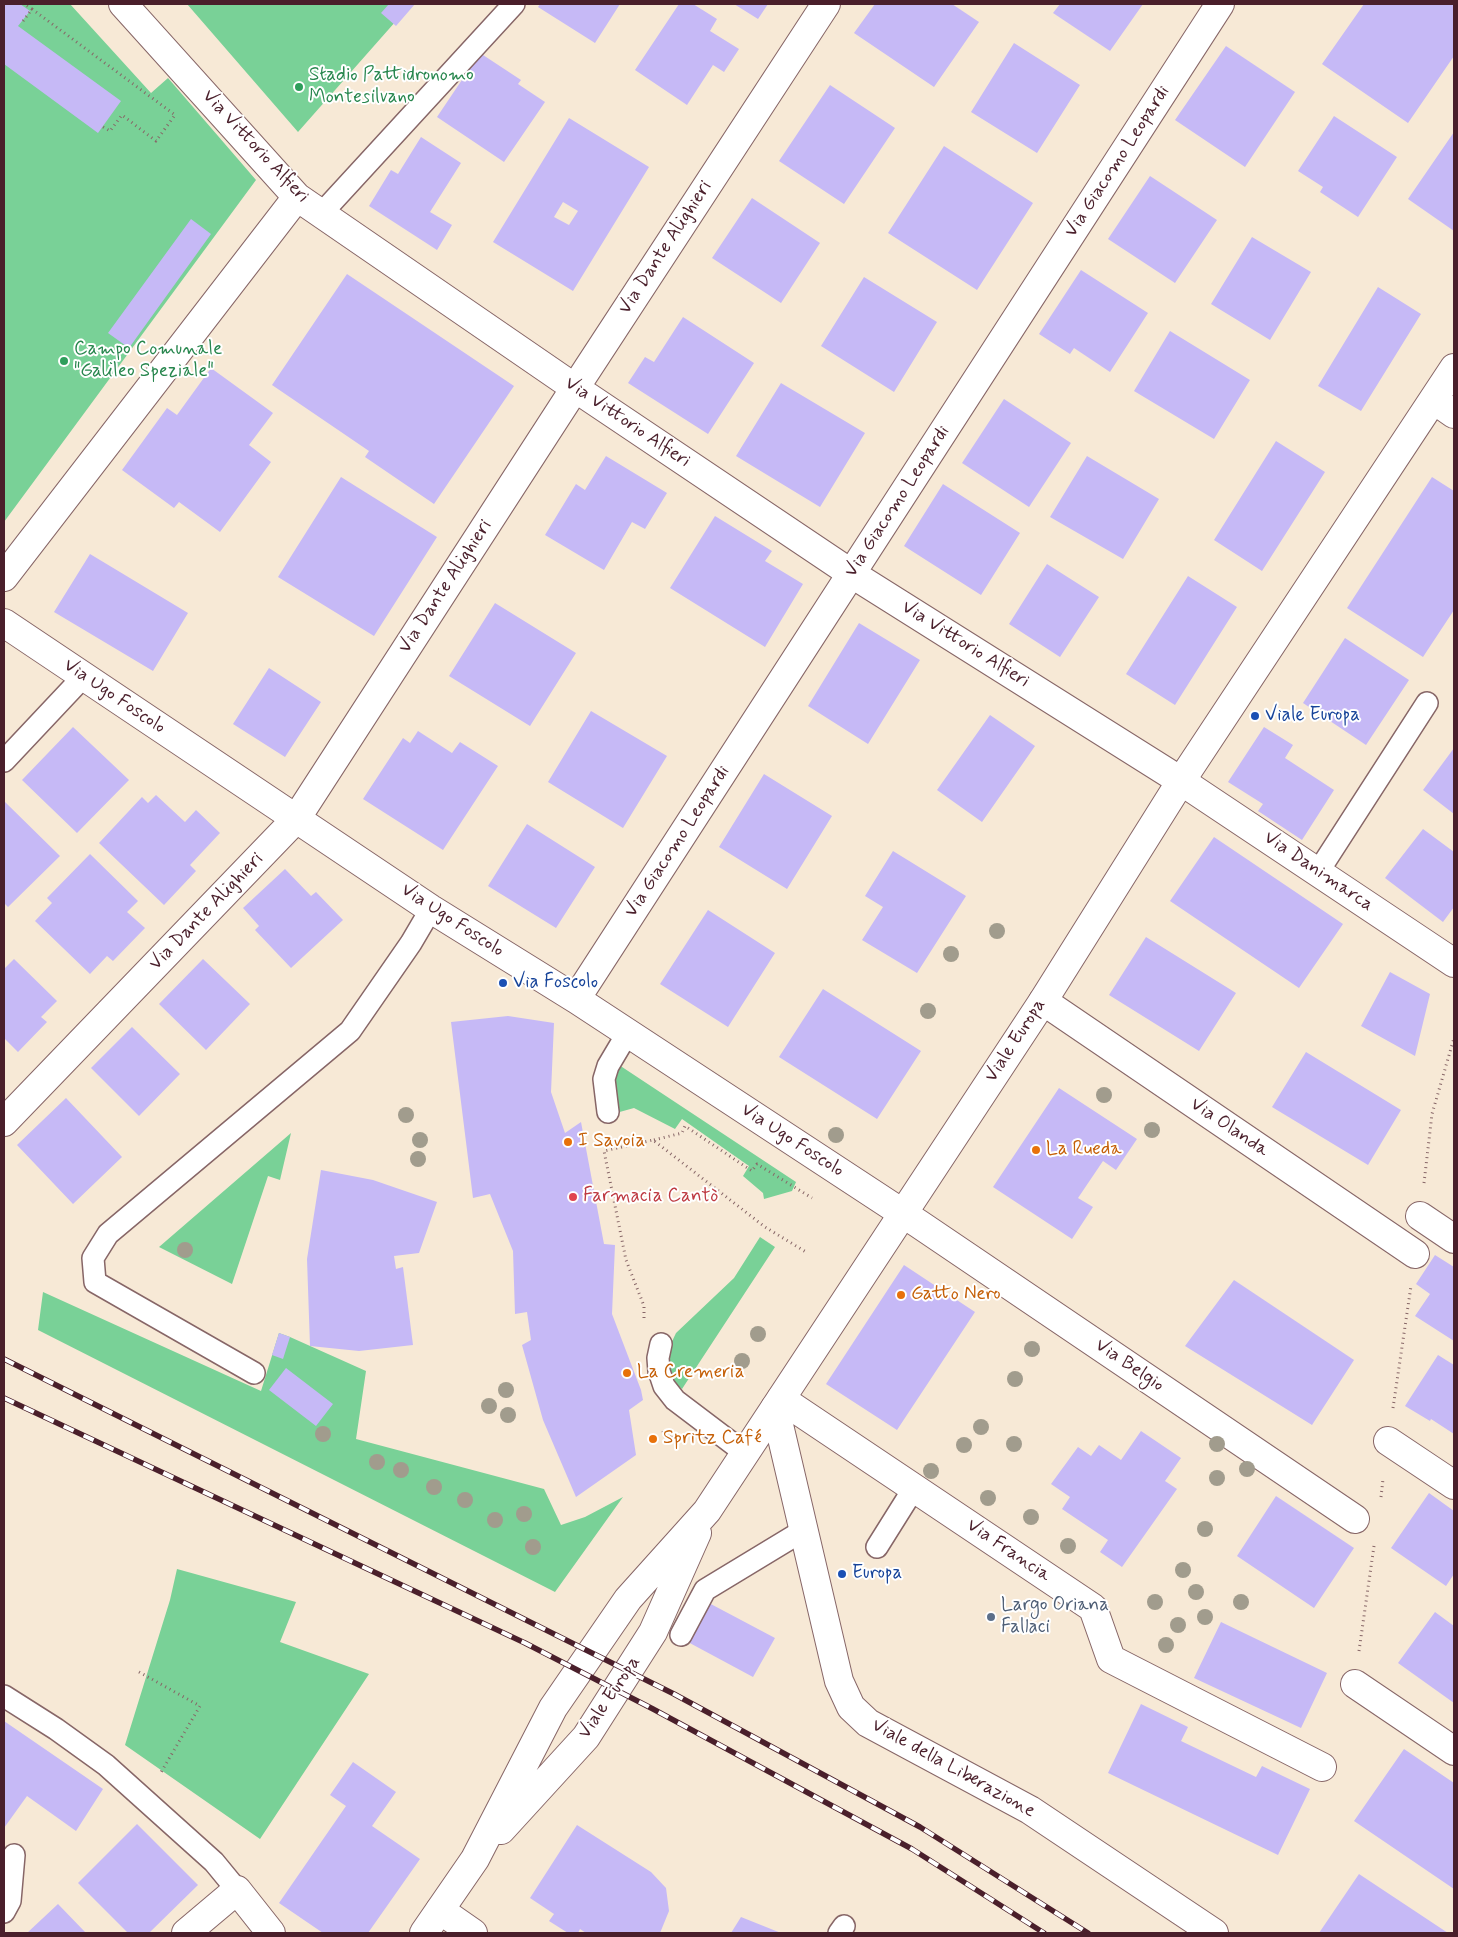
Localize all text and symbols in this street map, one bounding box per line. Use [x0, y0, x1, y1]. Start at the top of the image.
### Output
place label: Stadio Pattidronomo Montesilvano [309, 65, 474, 109]
marker: Stadio Pattidronomo Montesilvano [293, 81, 305, 93]
street label: Via Giacomo Leopardi [1060, 82, 1176, 242]
street label: Via Vittorio Alfieri [197, 86, 313, 208]
street label: Via Dante Alighieri [614, 177, 718, 319]
place label: Campo Comunale "Galileo Speziale" [74, 339, 222, 383]
marker: Campo Comunale "Galileo Speziale" [58, 355, 70, 367]
street label: Via Vittorio Alfieri [560, 373, 694, 473]
street label: Via Giacomo Leopardi [840, 422, 956, 582]
street label: Via Dante Alighieri [394, 516, 498, 658]
street label: Via Vittorio Alfieri [897, 596, 1033, 694]
street label: Via Ugo Foscolo [59, 654, 169, 740]
place label: Viale Europa [1265, 705, 1360, 727]
marker: Viale Europa [1249, 710, 1261, 722]
street label: Via Giacomo Leopardi [620, 762, 736, 922]
street label: Via Danimarca [1259, 827, 1377, 917]
street label: Via Dante Alighieri [145, 848, 269, 976]
street label: Via Ugo Foscolo [396, 879, 508, 963]
place label: Via Foscolo [513, 972, 598, 994]
marker: Via Foscolo [497, 977, 509, 989]
street label: Viale Europa [981, 995, 1051, 1087]
street label: Via Olanda [1185, 1093, 1273, 1163]
street label: Via Ugo Foscolo [736, 1099, 848, 1183]
place label: I Savoia [578, 1131, 645, 1153]
marker: I Savoia [562, 1136, 574, 1148]
place label: La Rueda [1046, 1139, 1122, 1161]
marker: La Rueda [1030, 1144, 1042, 1156]
place label: Farmacia Cantò [583, 1186, 718, 1208]
marker: Farmacia Cantò [567, 1191, 579, 1203]
place label: Gatto Nero [911, 1284, 1001, 1306]
marker: Gatto Nero [895, 1289, 907, 1301]
street label: Via Belgio [1090, 1335, 1168, 1397]
place label: La Cremeria [637, 1362, 745, 1384]
marker: La Cremeria [621, 1367, 633, 1379]
place label: Spritz Café [663, 1428, 762, 1450]
marker: Spritz Café [647, 1433, 659, 1445]
street label: Via Francia [962, 1515, 1054, 1587]
place label: Europa [852, 1563, 902, 1585]
marker: Europa [836, 1568, 848, 1580]
place label: Largo Oriana Fallaci [1001, 1595, 1109, 1639]
marker: Largo Oriana Fallaci [985, 1611, 997, 1623]
street label: Viale Europa [574, 1652, 646, 1744]
street label: Viale della Liberazione [867, 1714, 1039, 1824]

